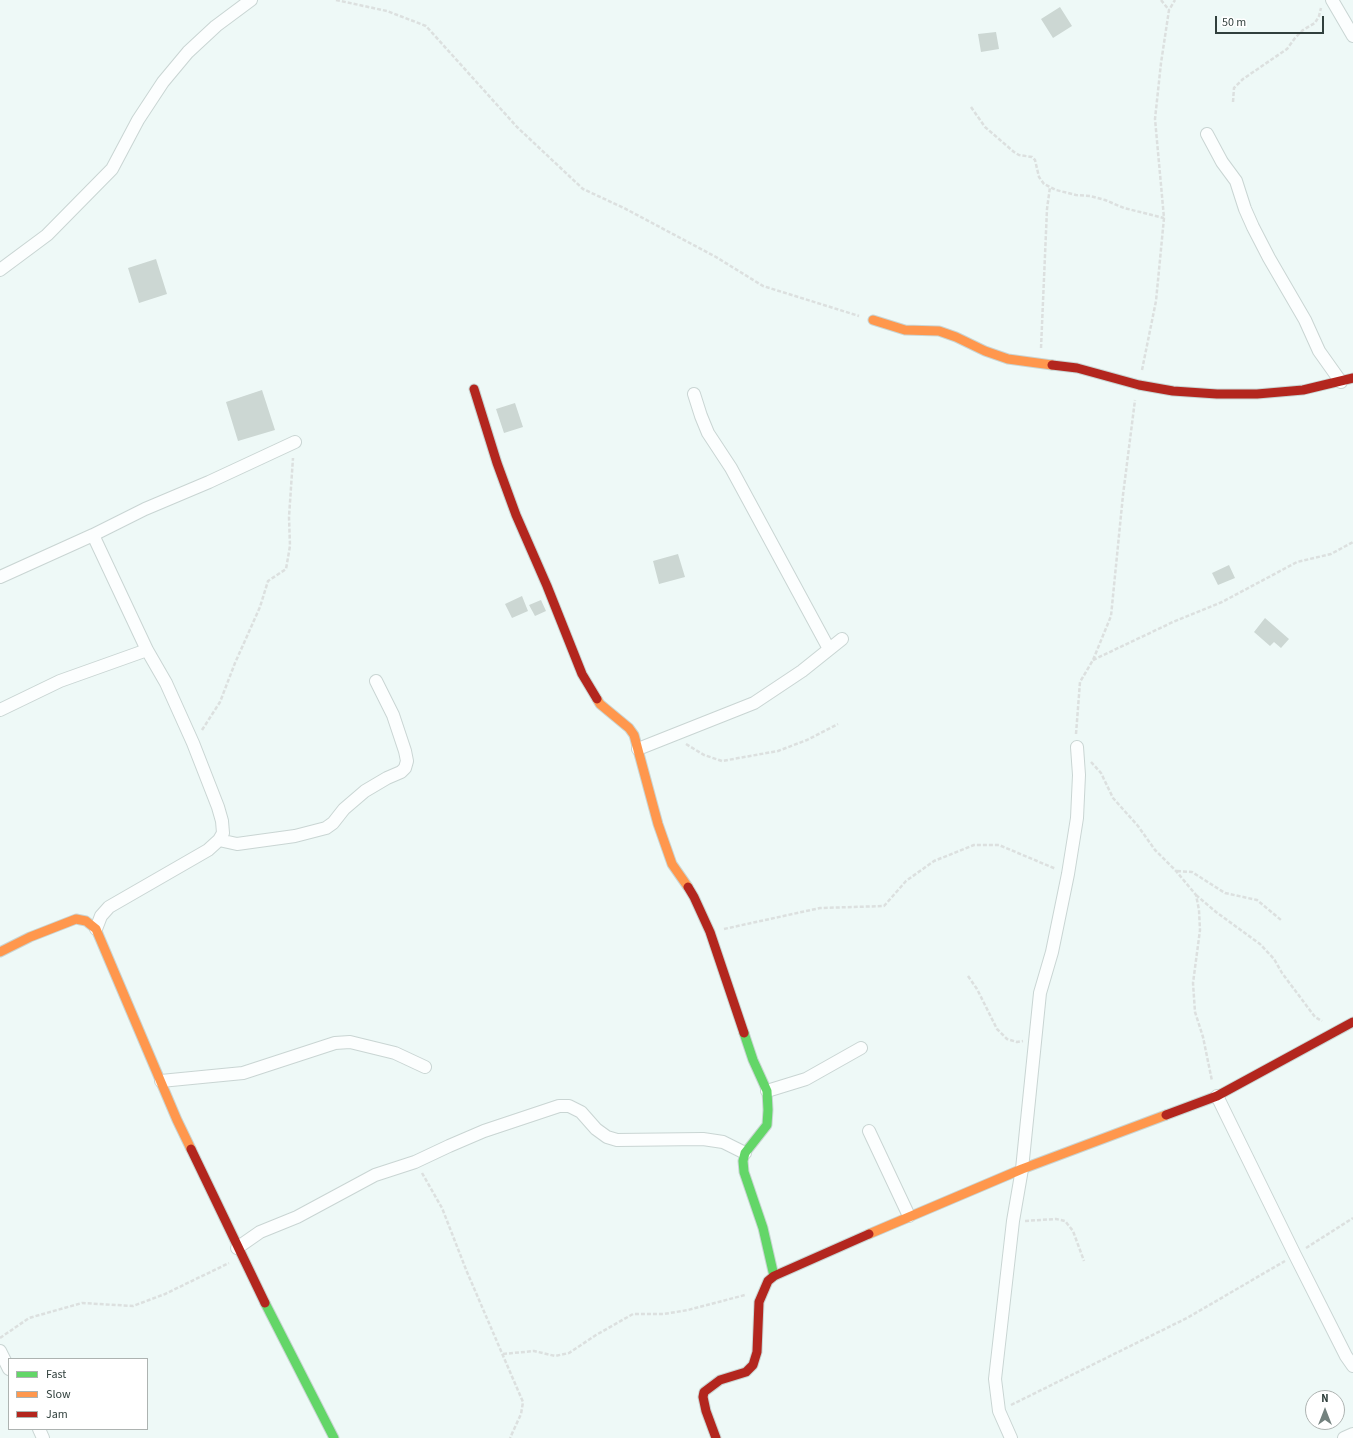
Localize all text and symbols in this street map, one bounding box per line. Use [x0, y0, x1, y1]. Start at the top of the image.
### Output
scale bar [1217, 8, 1326, 34]
text: 50 m [1222, 14, 1246, 31]
legend [8, 1358, 148, 1430]
text: Fast [46, 1366, 66, 1383]
text: Slow [46, 1386, 71, 1403]
north arrow [1305, 1390, 1345, 1430]
text: N [1321, 1391, 1329, 1406]
text: Jam [46, 1406, 68, 1423]

